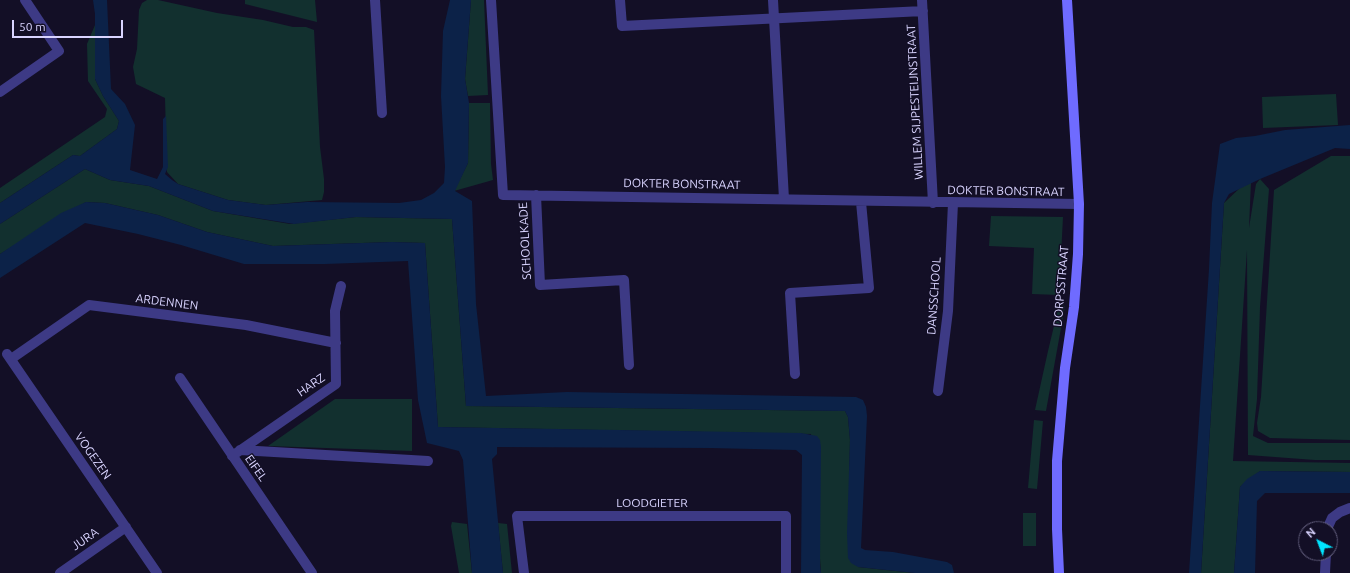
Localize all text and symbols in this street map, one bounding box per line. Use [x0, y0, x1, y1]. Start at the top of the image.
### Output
scale bar [14, 12, 125, 38]
text: 50 m [19, 20, 46, 33]
street label: WILLEM SIJPESTEIJNSTRAAT [904, 24, 926, 180]
street label: DOKTER BONSTRAAT [623, 176, 741, 192]
street label: DOKTER BONSTRAAT [947, 183, 1065, 199]
street label: SCHOOLKADE [516, 202, 534, 280]
street label: DORPSSTRAAT [1050, 245, 1072, 327]
street label: DANSSCHOOL [924, 257, 944, 335]
street label: ARDENNEN [135, 291, 199, 313]
street label: HARZ [294, 370, 328, 400]
street label: VOGEZEN [72, 430, 114, 482]
street label: EIFEL [242, 452, 270, 484]
street label: LOODGIETER [616, 496, 688, 510]
north arrow [1298, 521, 1338, 561]
street label: JURA [69, 525, 101, 553]
text: N [1304, 526, 1318, 540]

